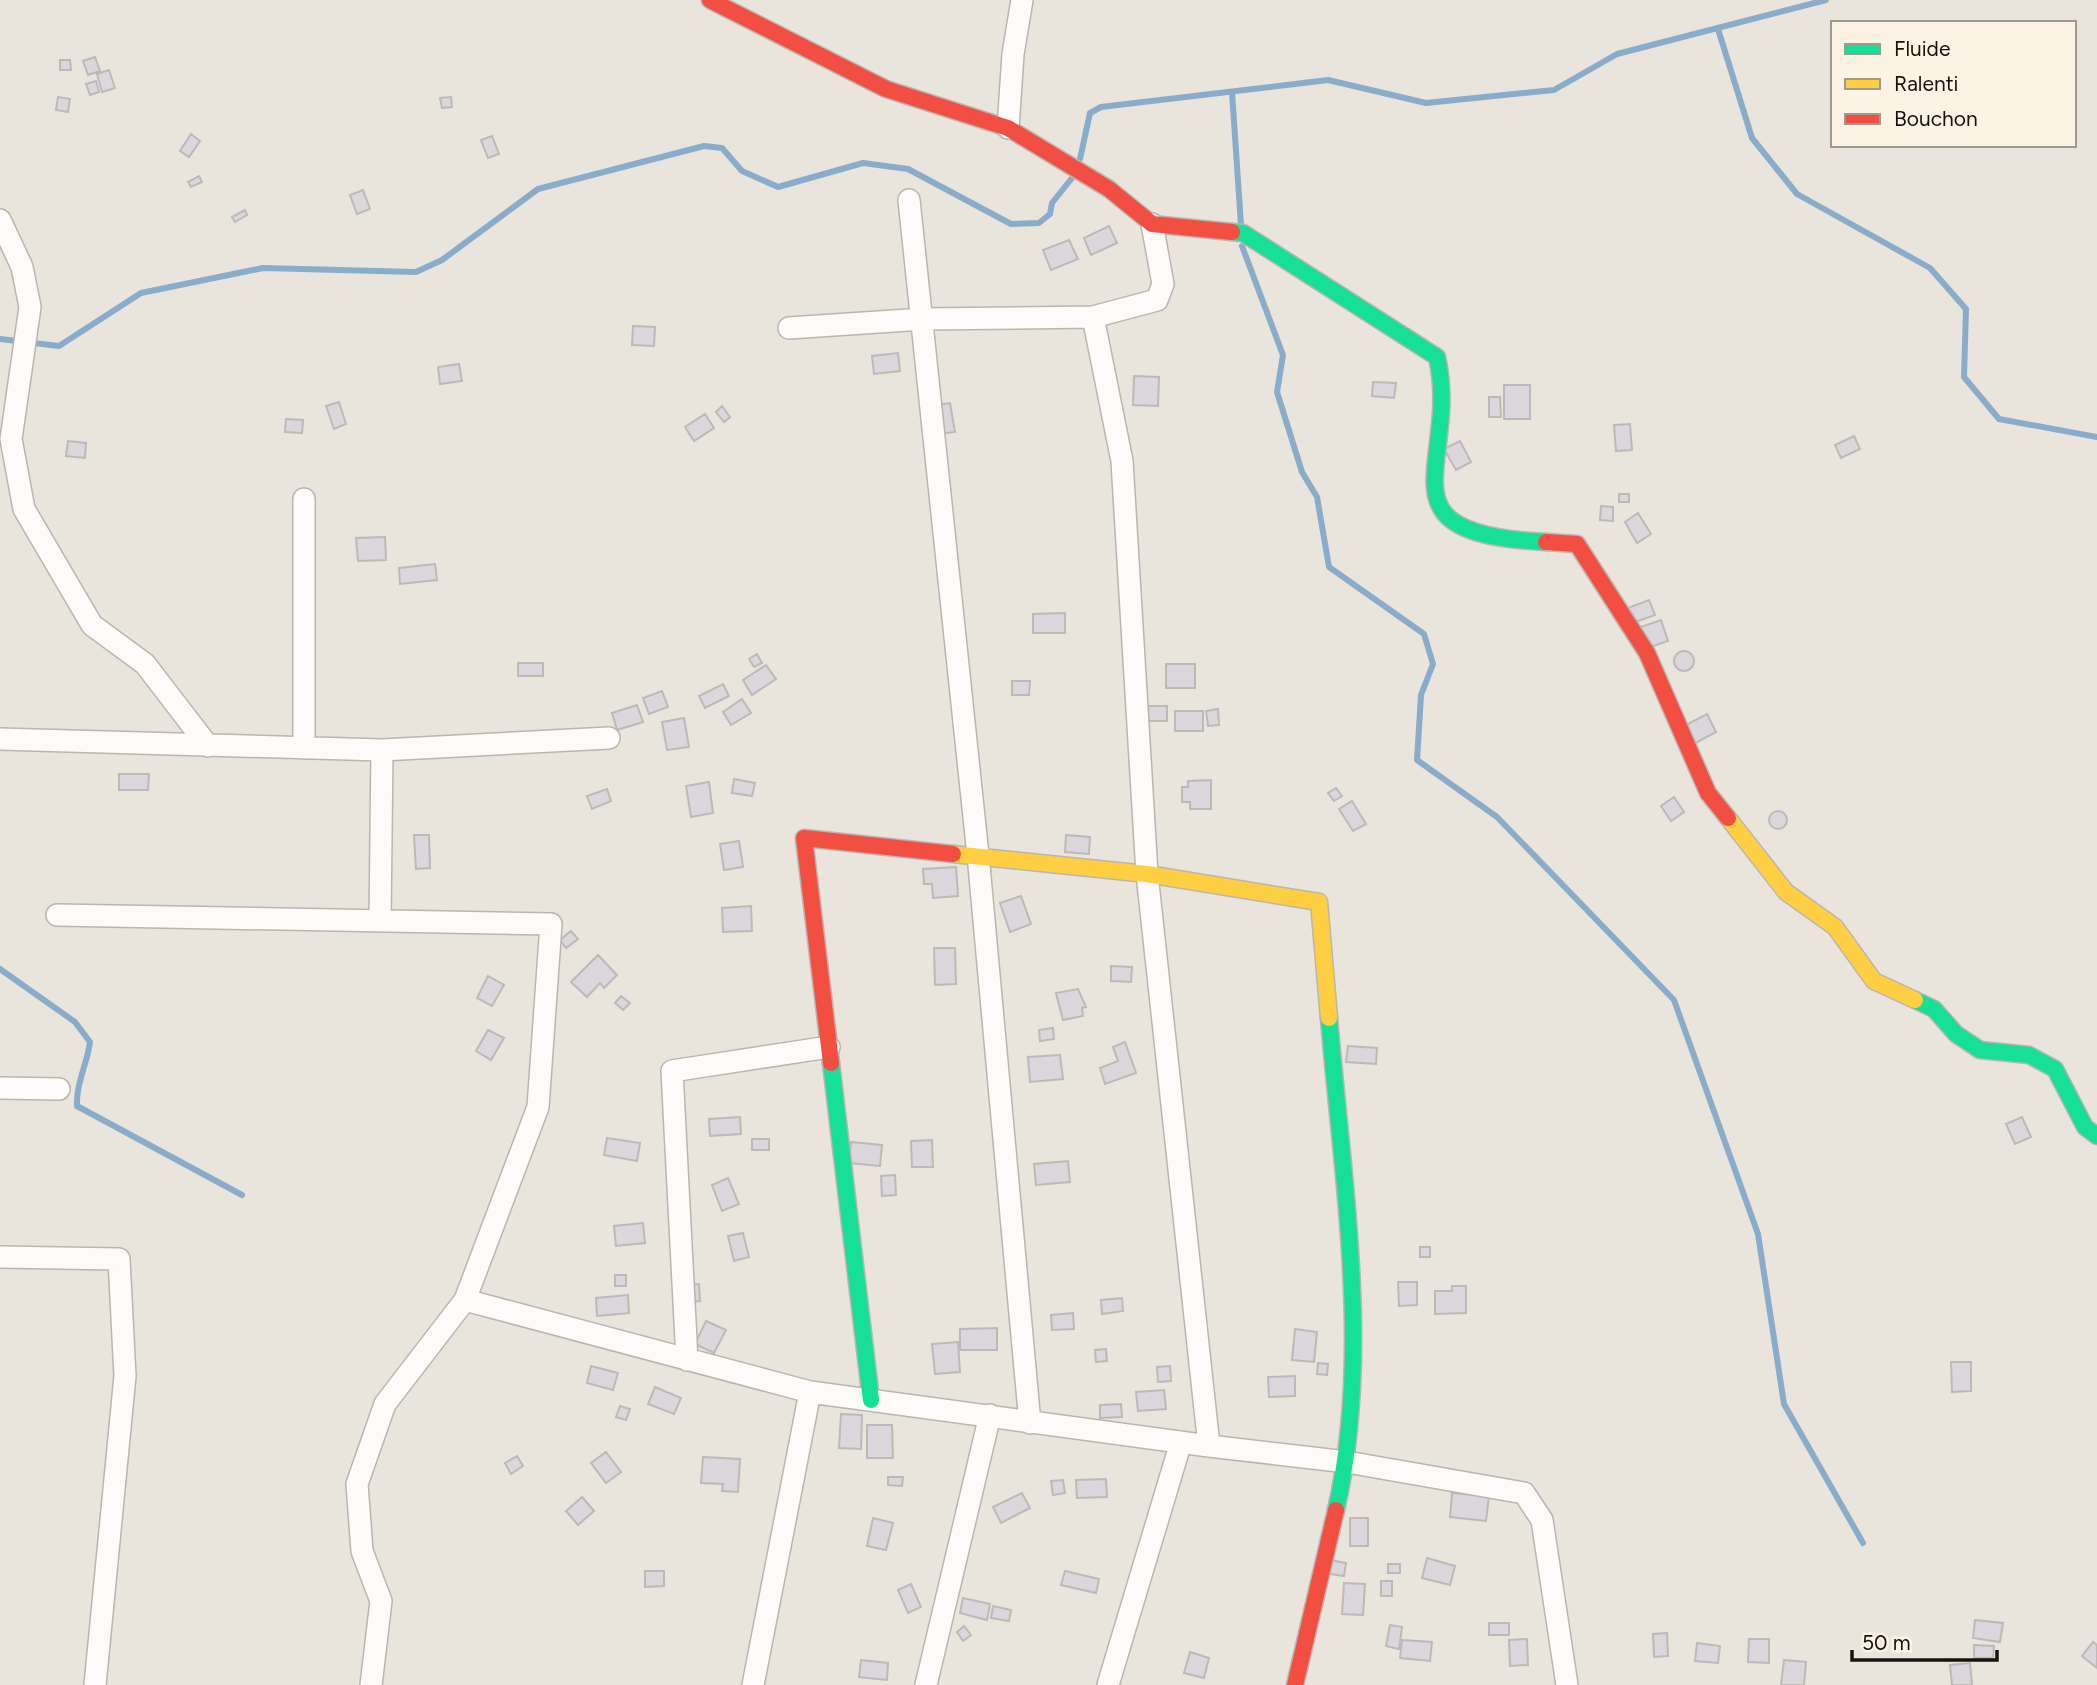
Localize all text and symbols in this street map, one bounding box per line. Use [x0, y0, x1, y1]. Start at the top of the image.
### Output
legend [1831, 21, 2076, 147]
text: Fluide [1894, 36, 1950, 61]
text: Ralenti [1894, 71, 1958, 96]
text: Bouchon [1894, 106, 1978, 131]
scale bar [1852, 1618, 1997, 1662]
text: 50 m [1862, 1630, 1911, 1655]

